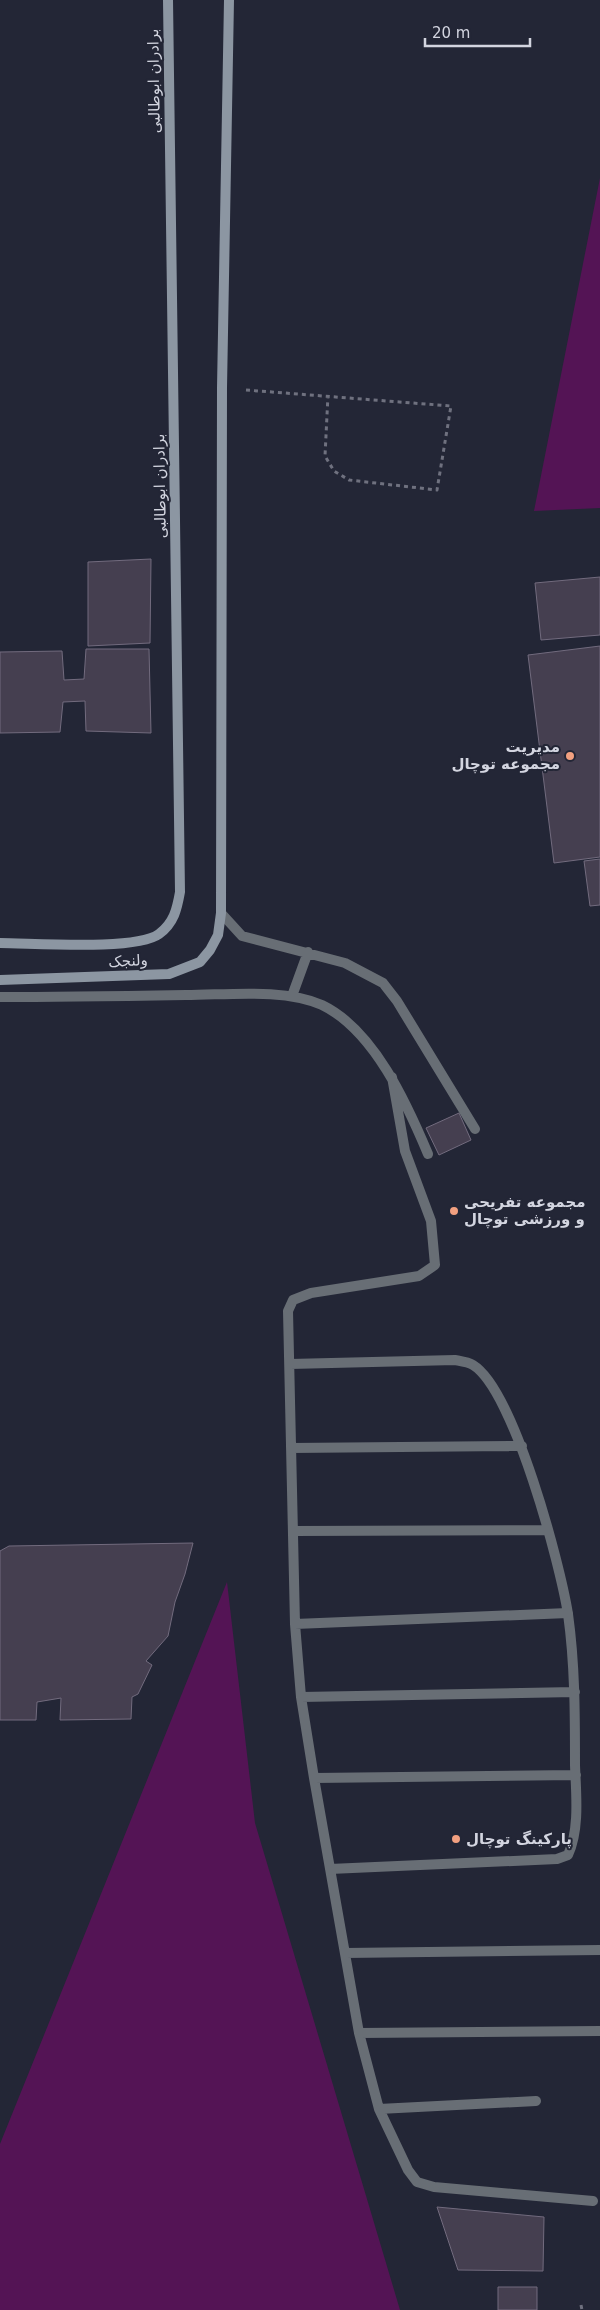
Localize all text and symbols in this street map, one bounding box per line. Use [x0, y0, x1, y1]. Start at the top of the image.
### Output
scale bar [425, 15, 530, 47]
text: 20 m [432, 24, 470, 42]
street label: برادران ابوطالبی [144, 28, 164, 134]
street label: برادران ابوطالبی [150, 433, 170, 539]
place label: مدیریت مجموعه توچال [451, 738, 560, 774]
marker: مدیریت مجموعه توچال [564, 750, 576, 762]
street label: ولنجک [108, 951, 148, 971]
place label: مجموعه تفریحی و ورزشی توچال [464, 1193, 586, 1229]
marker: مجموعه تفریحی و ورزشی توچال [448, 1205, 460, 1217]
place label: پارکینگ توچال [466, 1830, 572, 1849]
marker: پارکینگ توچال [450, 1833, 462, 1845]

